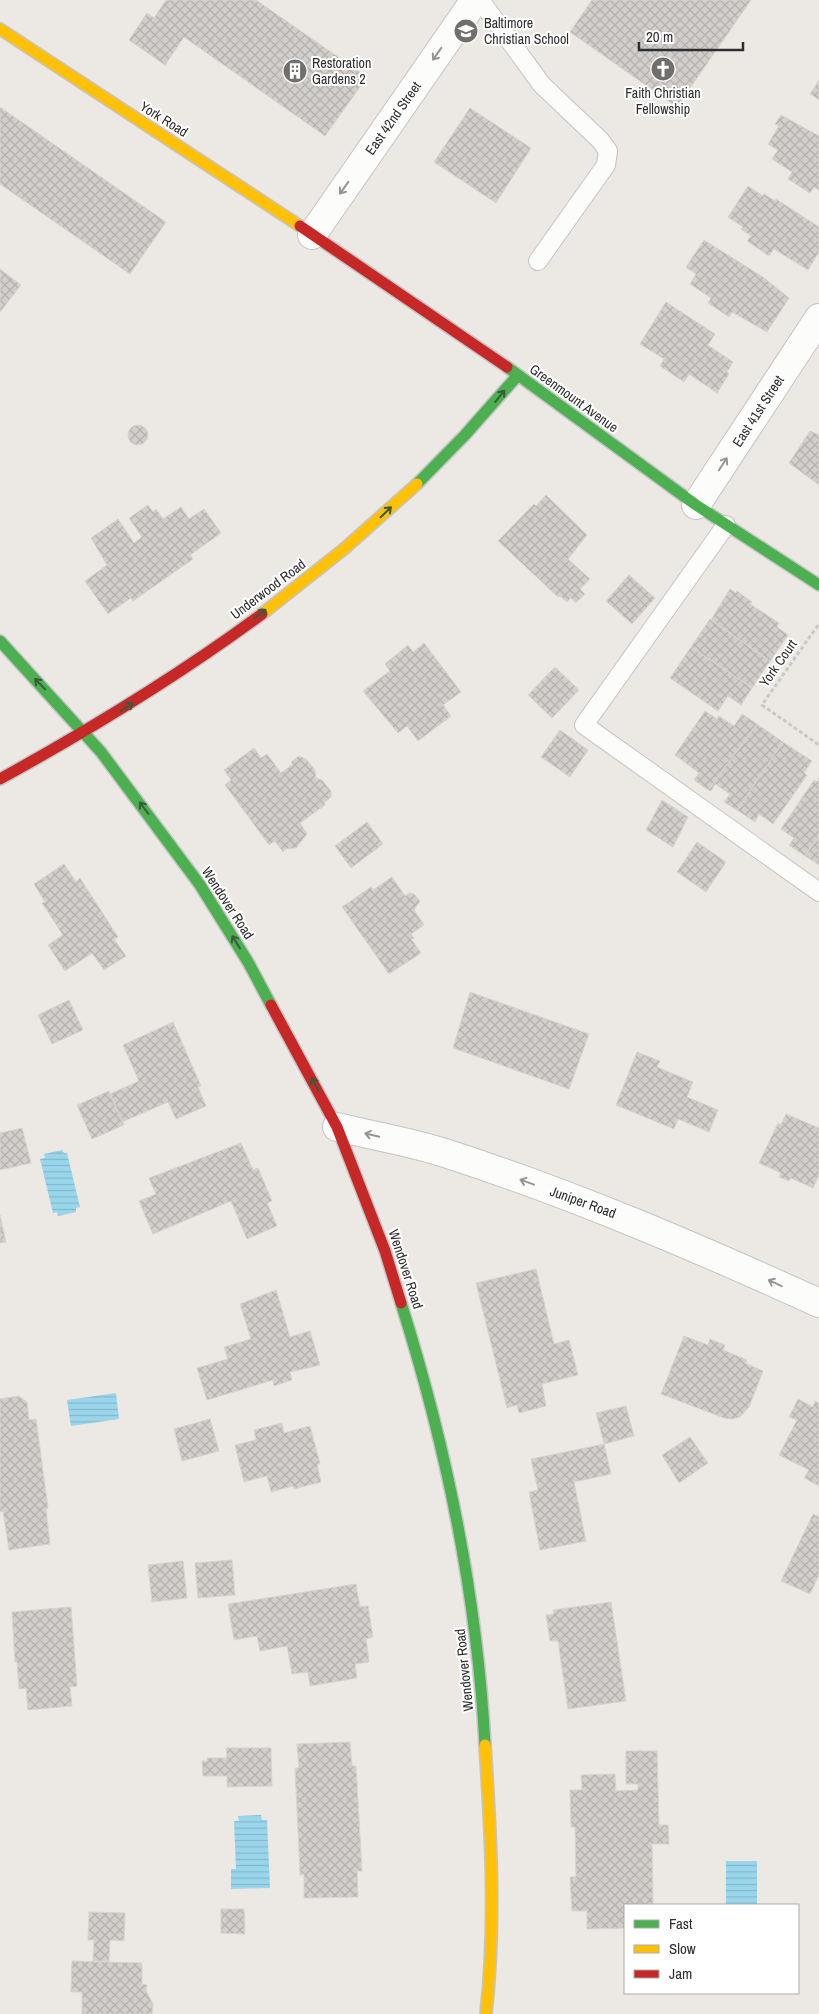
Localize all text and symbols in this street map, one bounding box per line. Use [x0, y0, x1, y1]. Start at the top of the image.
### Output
place label: Baltimore Christian School [484, 14, 569, 48]
school or university icon: Baltimore Christian School [453, 18, 479, 44]
scale bar [639, 20, 743, 52]
text: 20 m [646, 26, 673, 47]
one-way arrow [432, 47, 442, 61]
place label: Restoration Gardens 2 [312, 54, 371, 88]
church icon: Faith Christian Fellowship [650, 56, 676, 82]
building icon: Restoration Gardens 2 [282, 58, 308, 84]
street label: East 42nd Street [361, 78, 425, 158]
place label: Faith Christian Fellowship [625, 84, 701, 118]
street label: York Road [137, 97, 191, 141]
one-way arrow [339, 181, 349, 195]
street label: Greenmount Avenue [526, 360, 622, 436]
street label: East 41st Street [728, 372, 788, 450]
one-way arrow [495, 390, 506, 403]
one-way arrow [718, 457, 728, 471]
one-way arrow [380, 506, 392, 518]
street label: Underwood Road [227, 555, 309, 623]
one-way arrow [253, 609, 267, 619]
street label: York Court [755, 636, 801, 690]
one-way arrow [34, 677, 46, 690]
one-way arrow [120, 702, 134, 713]
one-way arrow [138, 802, 149, 815]
street label: Wendover Road [198, 863, 258, 943]
one-way arrow [230, 936, 240, 950]
one-way arrow [310, 1077, 319, 1092]
one-way arrow [364, 1130, 380, 1139]
one-way arrow [520, 1177, 535, 1186]
street label: Juniper Road [548, 1182, 618, 1222]
street label: Wendover Road [385, 1227, 427, 1311]
one-way arrow [768, 1277, 783, 1287]
street label: Wendover Road [451, 1628, 477, 1712]
legend [624, 1904, 799, 1994]
text: Fast [669, 1913, 693, 1934]
text: Slow [669, 1938, 696, 1959]
text: Jam [669, 1963, 692, 1984]

